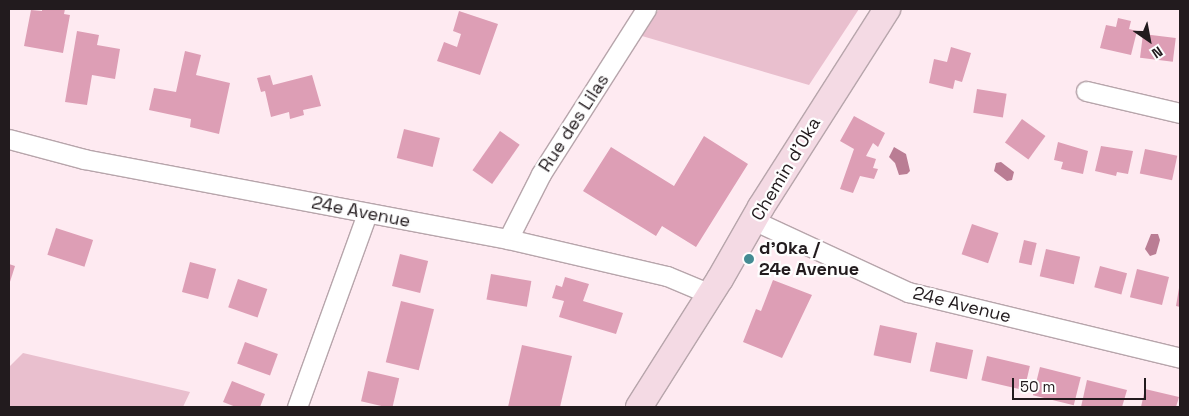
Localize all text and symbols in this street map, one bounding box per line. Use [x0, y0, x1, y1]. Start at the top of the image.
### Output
north arrow [1124, 15, 1174, 65]
text: N [1148, 42, 1166, 63]
street label: Rue des Lilas [534, 70, 614, 176]
street label: Chemin d'Oka [747, 113, 825, 225]
street label: 24e Avenue [310, 192, 412, 232]
place label: d'Oka / 24e Avenue [759, 238, 859, 280]
marker: d'Oka / 24e Avenue [743, 253, 755, 265]
street label: 24e Avenue [911, 282, 1013, 328]
scale bar [1014, 368, 1148, 400]
text: 50 m [1020, 377, 1055, 396]

